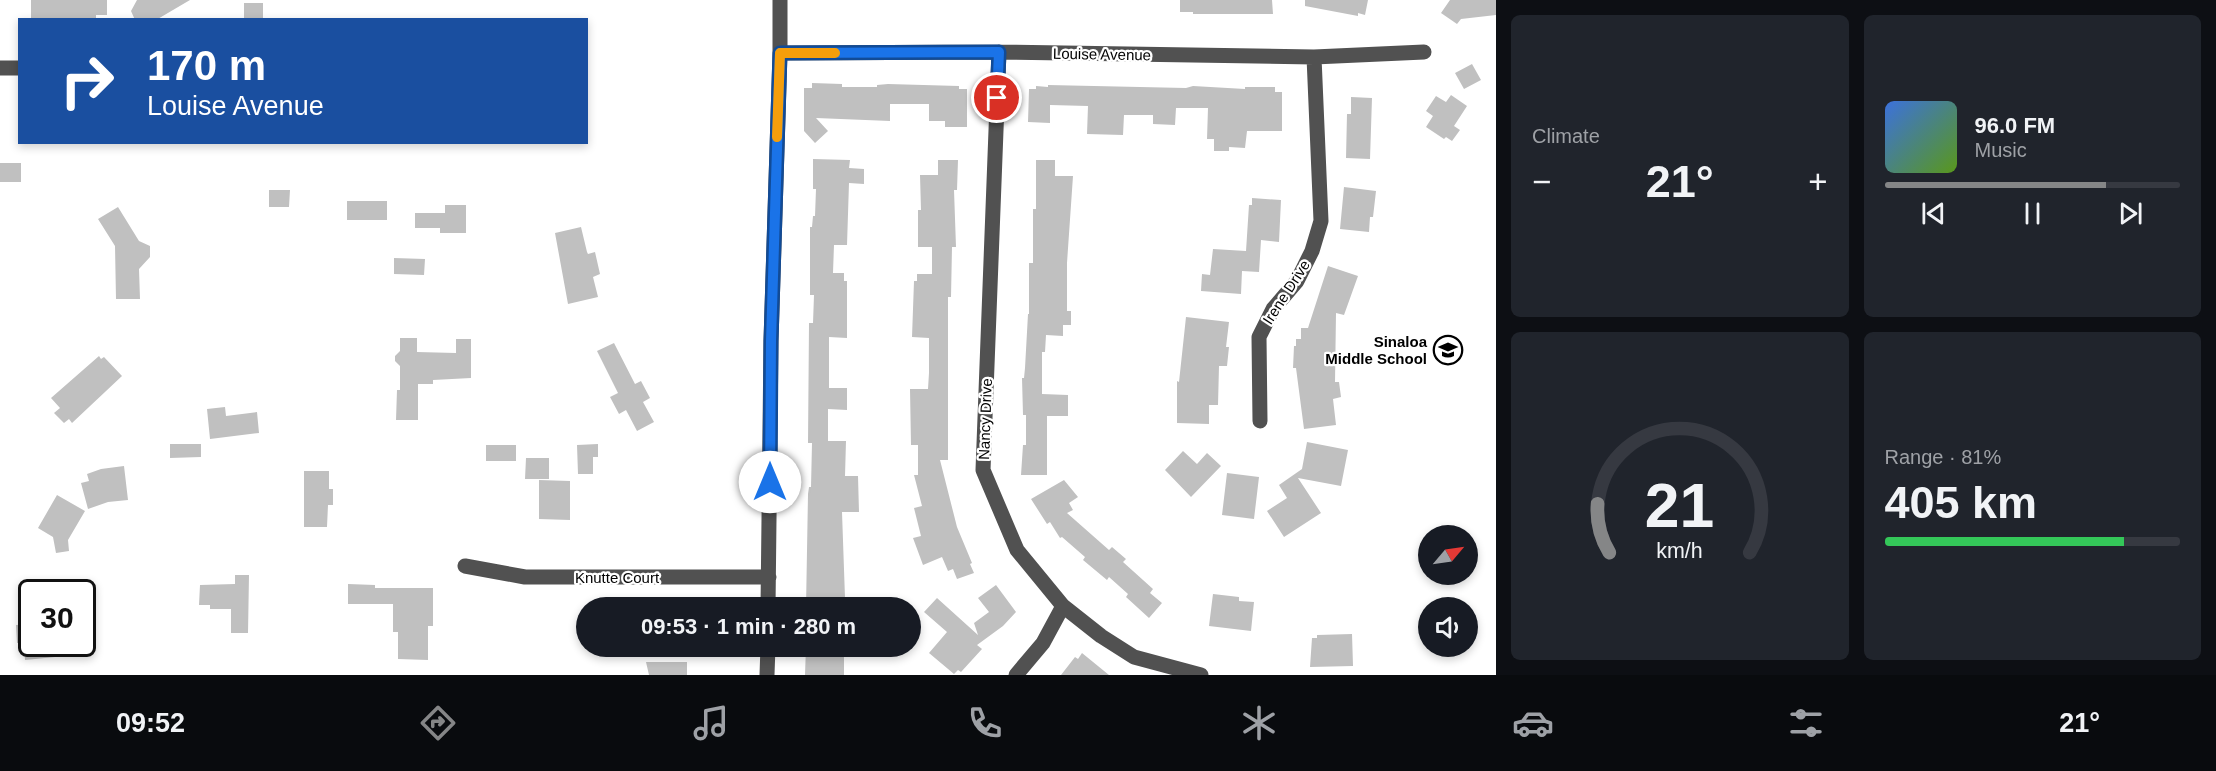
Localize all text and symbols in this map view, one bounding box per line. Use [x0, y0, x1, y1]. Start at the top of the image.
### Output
icon: right [48, 42, 126, 120]
text: 170 m [147, 42, 266, 89]
street label: Louise Avenue [1053, 45, 1151, 63]
pin [971, 72, 1022, 123]
icon: arrive [980, 81, 1013, 114]
text: Louise Avenue [147, 91, 324, 121]
text: 96.0 FM [1975, 113, 2055, 138]
text: Climate [1532, 125, 1600, 147]
text: Music [1975, 139, 2027, 161]
text: 21° [1646, 156, 1714, 207]
text: − [1532, 163, 1551, 200]
text: + [1808, 163, 1828, 200]
icon: previous [1917, 197, 1950, 230]
icon: pause [2016, 197, 2049, 230]
icon: next [2114, 197, 2147, 230]
street label: Irene Drive [1259, 257, 1313, 327]
place label: Sinaloa Middle School [1325, 333, 1428, 367]
school or university icon: Sinaloa Middle School [1432, 334, 1464, 366]
street label: Nancy Drive [975, 378, 995, 460]
text: Range · 81% [1885, 446, 2001, 468]
position arrow [738, 450, 802, 514]
text: 21 [1645, 471, 1714, 540]
text: 405 km [1885, 477, 2037, 528]
north arrow [1418, 525, 1478, 585]
map controls [1418, 525, 1478, 657]
text: km/h [1657, 539, 1703, 563]
street label: Knutte Court [575, 569, 660, 586]
speed limit sign: 30 [18, 579, 96, 657]
button: sound [1418, 597, 1478, 657]
text: 09:53 · 1 min · 280 m [641, 614, 856, 639]
icon: directions [417, 702, 459, 744]
icon: music [690, 702, 732, 744]
icon: phone [964, 702, 1006, 744]
icon: climate [1238, 702, 1280, 744]
icon: car [1512, 702, 1554, 744]
icon: filters [1785, 702, 1827, 744]
text: 09:52 [116, 708, 185, 738]
text: 21° [2059, 708, 2100, 738]

